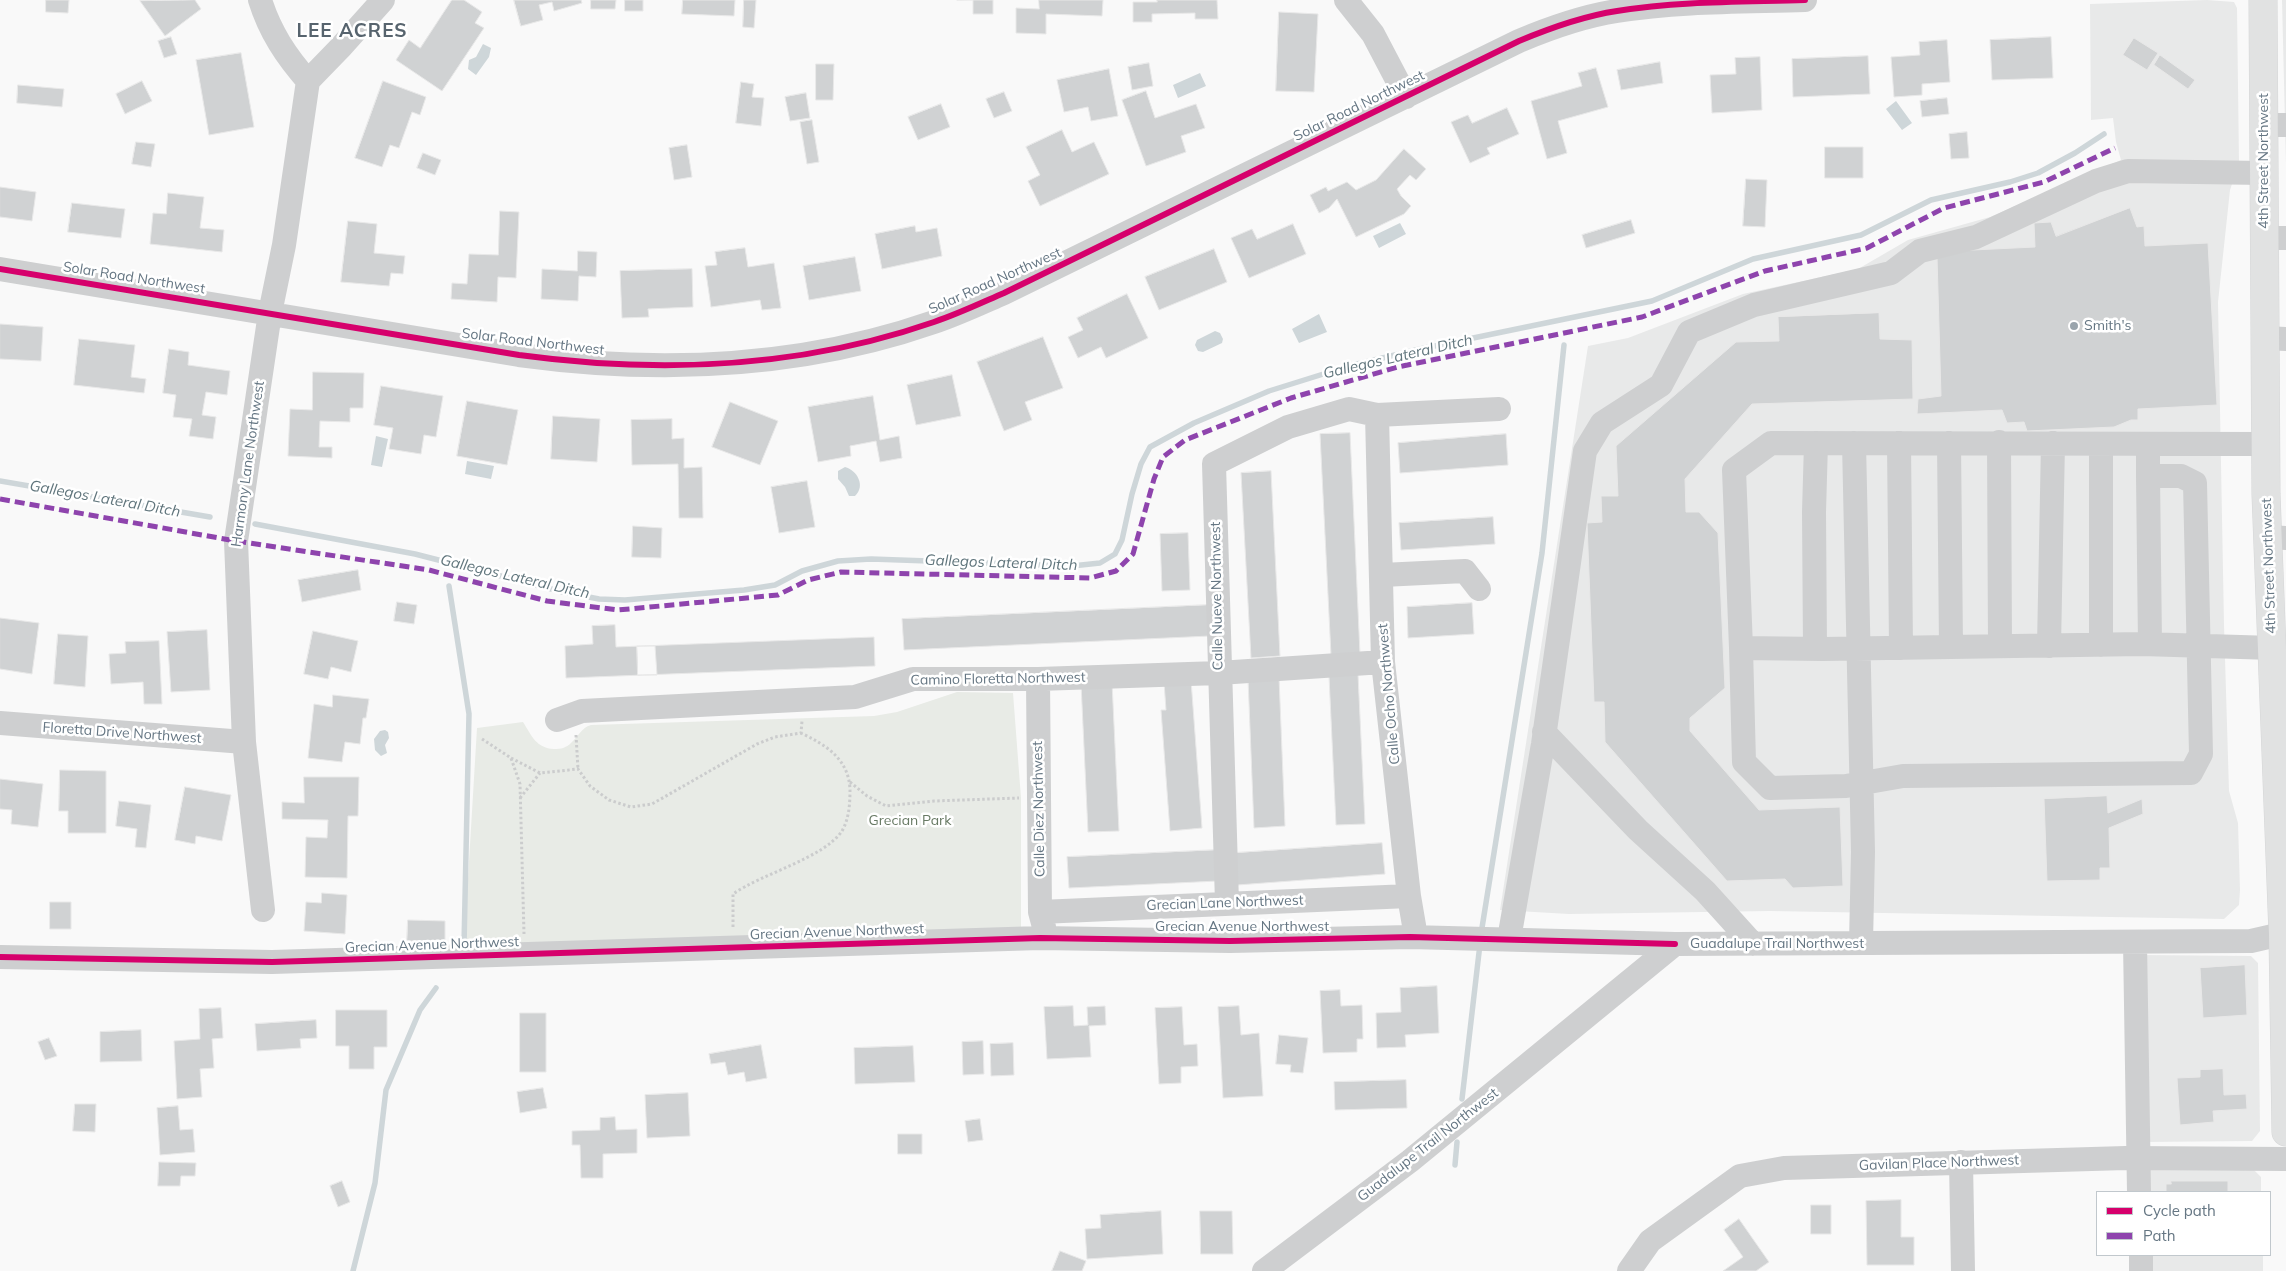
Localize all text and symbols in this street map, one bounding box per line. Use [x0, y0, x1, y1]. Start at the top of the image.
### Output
district label: LEE ACRES [295, 20, 409, 42]
street label: Solar Road Northwest [1291, 67, 1427, 145]
street label: 4th Street Northwest [2256, 93, 2272, 229]
street label: Solar Road Northwest [926, 244, 1064, 318]
street label: Solar Road Northwest [62, 258, 206, 298]
place label: Smith's [2084, 318, 2131, 334]
marker: Smith's [2068, 320, 2080, 332]
street label: Solar Road Northwest [461, 325, 605, 359]
water label: Gallegos Lateral Ditch [1322, 331, 1474, 383]
street label: Harmony Lane Northwest [228, 380, 268, 548]
water label: Gallegos Lateral Ditch [28, 477, 182, 521]
street label: 4th Street Northwest [2258, 498, 2280, 634]
street label: Calle Nueve Northwest [1207, 521, 1227, 671]
water label: Gallegos Lateral Ditch [439, 551, 591, 603]
water label: Gallegos Lateral Ditch [924, 551, 1078, 575]
street label: Calle Ocho Northwest [1374, 623, 1404, 765]
street label: Camino Floretta Northwest [910, 669, 1086, 689]
street label: Floretta Drive Northwest [42, 719, 202, 747]
street label: Calle Diez Northwest [1029, 741, 1049, 877]
park label: Grecian Park [869, 813, 951, 829]
street label: Grecian Lane Northwest [1146, 892, 1304, 914]
street label: Grecian Avenue Northwest [1155, 919, 1329, 935]
street label: Grecian Avenue Northwest [750, 921, 924, 943]
street label: Grecian Avenue Northwest [345, 934, 519, 956]
street label: Guadalupe Trail Northwest [1690, 936, 1864, 952]
street label: Guadalupe Trail Northwest [1354, 1085, 1502, 1205]
street label: Gavilan Place Northwest [1859, 1152, 2019, 1174]
legend [2096, 1191, 2271, 1256]
text: Cycle path [2143, 1201, 2216, 1220]
text: Path [2143, 1226, 2175, 1245]

